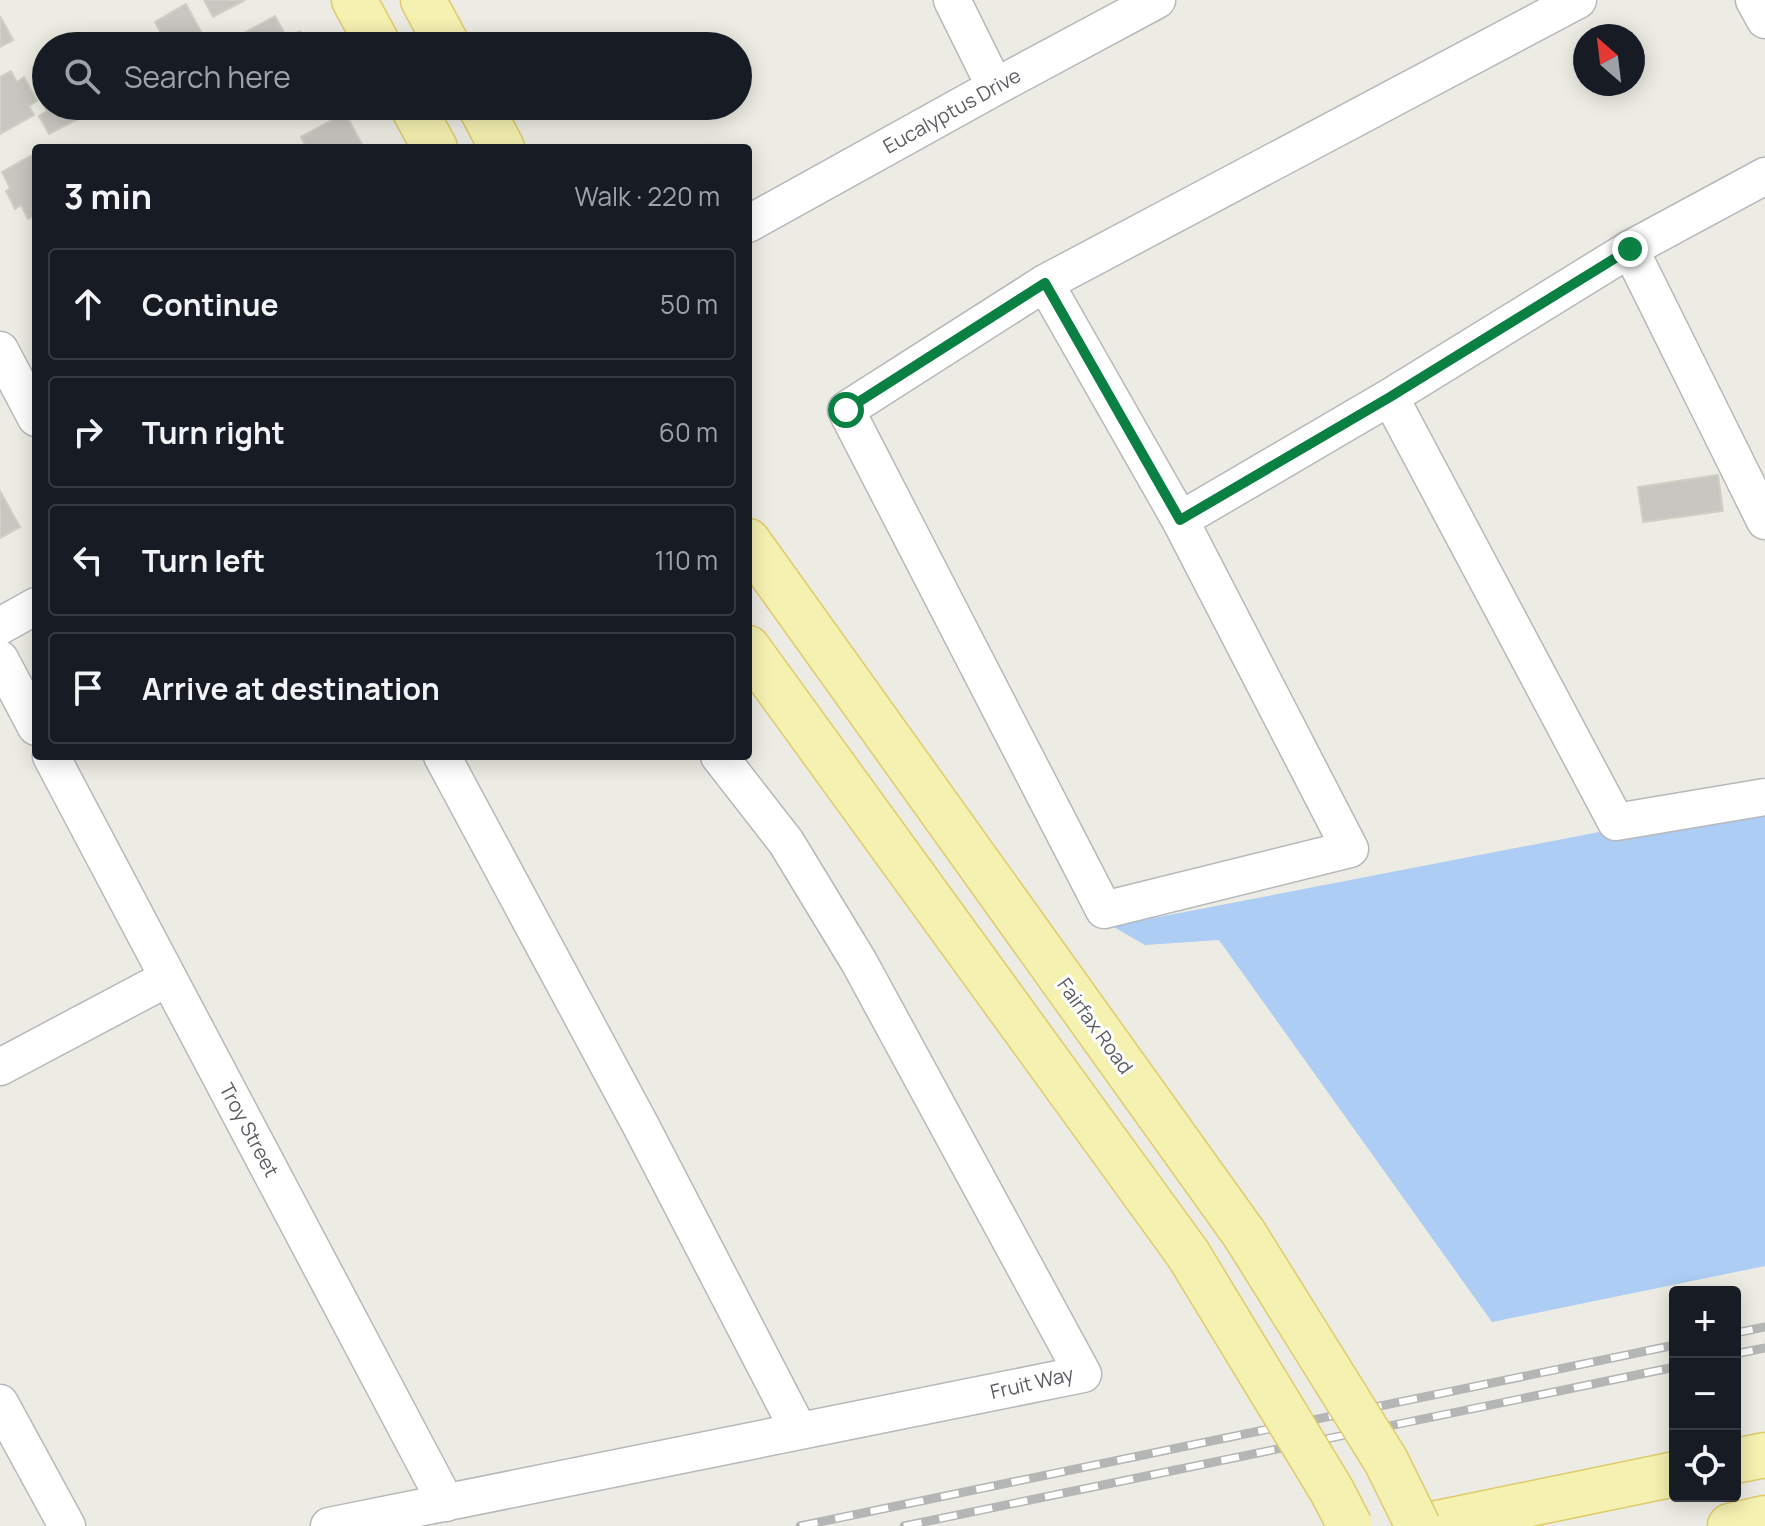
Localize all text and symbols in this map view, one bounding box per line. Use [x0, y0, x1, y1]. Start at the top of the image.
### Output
north arrow [1573, 24, 1645, 96]
search box [32, 32, 752, 120]
icon: search [60, 54, 104, 98]
text: Search here [124, 56, 291, 97]
street label: Eucalyptus Drive [878, 62, 1025, 160]
text: 3 min [64, 173, 152, 219]
text: Walk · 220 m [574, 178, 720, 214]
route end [1612, 231, 1648, 267]
icon: ahead [66, 282, 110, 326]
text: Continue [142, 284, 278, 325]
text: 50 m [660, 286, 718, 322]
route start [828, 392, 864, 428]
icon: right [66, 410, 110, 454]
text: Turn right [142, 412, 285, 453]
text: 60 m [659, 414, 718, 450]
icon: left [66, 538, 110, 582]
text: Turn left [142, 540, 265, 581]
text: 110 m [655, 542, 718, 578]
icon: arrive [66, 666, 110, 710]
text: Arrive at destination [142, 668, 440, 709]
street label: Fairfax Road [1051, 972, 1139, 1079]
street label: Troy Street [213, 1078, 285, 1181]
map controls [1669, 1286, 1741, 1502]
button: + [1669, 1286, 1741, 1358]
button: − [1669, 1358, 1741, 1430]
street label: Fruit Way [988, 1360, 1077, 1405]
button: locate [1669, 1430, 1741, 1502]

